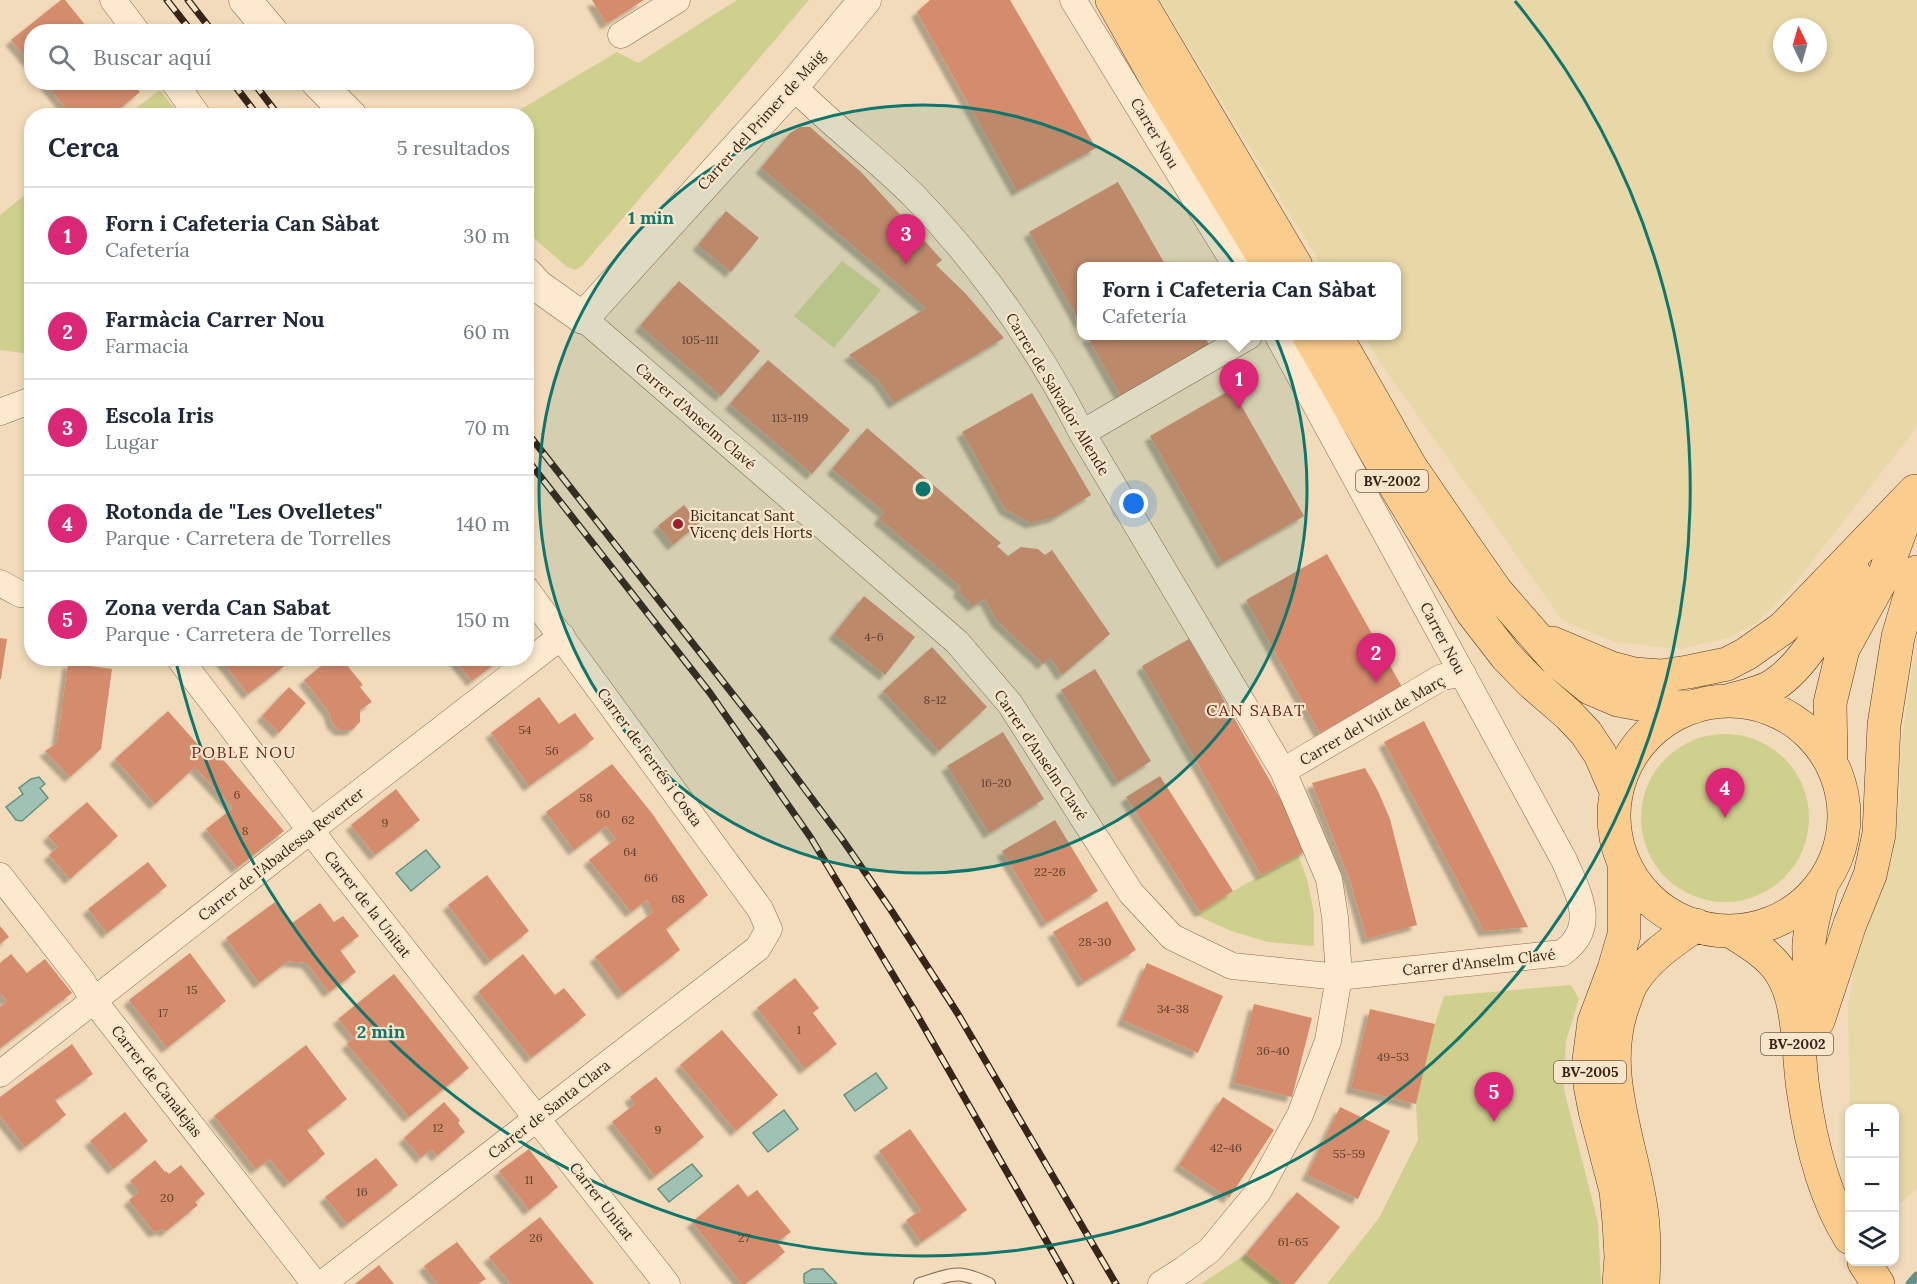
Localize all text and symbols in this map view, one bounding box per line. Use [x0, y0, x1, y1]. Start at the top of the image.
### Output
north arrow [1773, 18, 1827, 72]
search box [24, 24, 534, 90]
icon: search [45, 41, 78, 74]
text: Buscar aquí [93, 43, 211, 71]
street label: Carrer del Primer de Maig [693, 46, 829, 194]
street label: Carrer Nou [1127, 94, 1183, 172]
text: Cerca [48, 131, 119, 164]
text: 5 resultados [397, 135, 510, 160]
text: 1 min [628, 206, 674, 229]
text: Forn i Cafeteria Can Sàbat [105, 209, 379, 237]
pin: 3 [886, 214, 926, 264]
text: 1 [63, 223, 72, 248]
text: 30 m [463, 223, 510, 248]
text: Cafetería [105, 237, 190, 262]
popup [1077, 262, 1401, 340]
text: Forn i Cafeteria Can Sàbat [1102, 275, 1376, 303]
text: Cafetería [1102, 303, 1187, 328]
text: Farmàcia Carrer Nou [105, 305, 325, 333]
street label: Carrer de Salvador Allende [1002, 309, 1114, 479]
text: 2 [62, 319, 73, 344]
text: 60 m [463, 319, 510, 344]
house number: 105-111 [681, 332, 719, 347]
text: Farmacia [105, 333, 189, 358]
street label: Carrer d'Anselm Clavé [632, 358, 760, 474]
pin: 1 [1220, 360, 1258, 409]
text: Escola Iris [105, 401, 214, 429]
house number: 113-119 [772, 410, 808, 425]
text: 3 [62, 415, 73, 440]
text: 70 m [465, 415, 510, 440]
text: Lugar [105, 429, 159, 454]
road number: BV-2002 [1356, 470, 1428, 492]
centre of rings [913, 479, 933, 499]
your location [1119, 489, 1148, 518]
text: Rotonda de "Les Ovelletes" [105, 497, 382, 525]
place label: Bicitancat Sant Vicenç dels Horts [689, 506, 812, 542]
text: 4 [62, 511, 73, 536]
text: 140 m [456, 511, 510, 536]
marker: Bicitancat Sant Vicenç dels Horts [671, 517, 685, 531]
text: Parque · Carretera de Torrelles [105, 525, 391, 550]
text: Zona verda Can Sabat [105, 593, 330, 621]
street label: Carrer Nou [1416, 599, 1470, 677]
text: 5 [62, 607, 73, 632]
text: 150 m [456, 607, 510, 632]
text: Parque · Carretera de Torrelles [105, 621, 391, 646]
house number: 4-6 [864, 629, 884, 644]
pin: 2 [1356, 634, 1396, 683]
street label: Carrer del Vuit de Març [1296, 671, 1448, 769]
street label: Carrer de Ferrés i Costa [593, 684, 707, 830]
street label: Carrer d'Anselm Clavé [990, 686, 1092, 824]
house number: 8-12 [923, 692, 947, 707]
district label: CAN SABAT [1206, 700, 1306, 720]
house number: 54 [518, 722, 532, 737]
district label: POBLE NOU [191, 742, 297, 762]
house number: 56 [545, 743, 559, 758]
pin: 4 [1706, 768, 1744, 818]
house number: 16-20 [981, 775, 1011, 790]
street label: Carrer de l'Abadessa Reverter [194, 783, 368, 925]
house number: 6 [234, 787, 241, 802]
house number: 58 [579, 790, 593, 805]
house number: 60 [596, 806, 610, 821]
house number: 62 [621, 812, 635, 827]
house number: 9 [382, 815, 389, 830]
house number: 8 [242, 823, 249, 838]
house number: 64 [623, 844, 637, 859]
street label: Carrer de la Unitat [320, 847, 416, 961]
house number: 22-26 [1034, 864, 1066, 879]
house number: 66 [644, 870, 658, 885]
house number: 68 [671, 891, 685, 906]
house number: 28-30 [1079, 934, 1111, 949]
street label: Carrer d'Anselm Clavé [1402, 945, 1556, 979]
house number: 15 [187, 982, 197, 997]
house number: 34-38 [1157, 1001, 1189, 1016]
house number: 17 [158, 1005, 168, 1020]
text: 2 min [357, 1020, 406, 1043]
street label: Carrer de Canalejas [107, 1021, 207, 1141]
house number: 1 [797, 1022, 801, 1037]
road number: BV-2002 [1761, 1033, 1833, 1055]
house number: 36-40 [1256, 1043, 1290, 1058]
house number: 49-53 [1377, 1049, 1410, 1064]
street label: Carrer de Santa Clara [484, 1055, 614, 1163]
road number: BV-2005 [1554, 1061, 1626, 1083]
pin: 5 [1474, 1072, 1514, 1122]
map controls [1845, 1104, 1899, 1266]
button: + [1845, 1104, 1899, 1158]
house number: 12 [433, 1120, 443, 1135]
house number: 9 [655, 1122, 662, 1137]
house number: 42-46 [1210, 1140, 1242, 1155]
house number: 55-59 [1333, 1146, 1365, 1161]
street label: Carrer Unitat [566, 1158, 638, 1244]
button: − [1845, 1158, 1899, 1212]
house number: 11 [525, 1172, 533, 1187]
house number: 16 [356, 1184, 368, 1199]
house number: 20 [160, 1190, 174, 1205]
button: layers [1845, 1212, 1899, 1266]
house number: 26 [529, 1230, 543, 1245]
house number: 27 [738, 1230, 750, 1245]
house number: 61-65 [1278, 1234, 1308, 1249]

